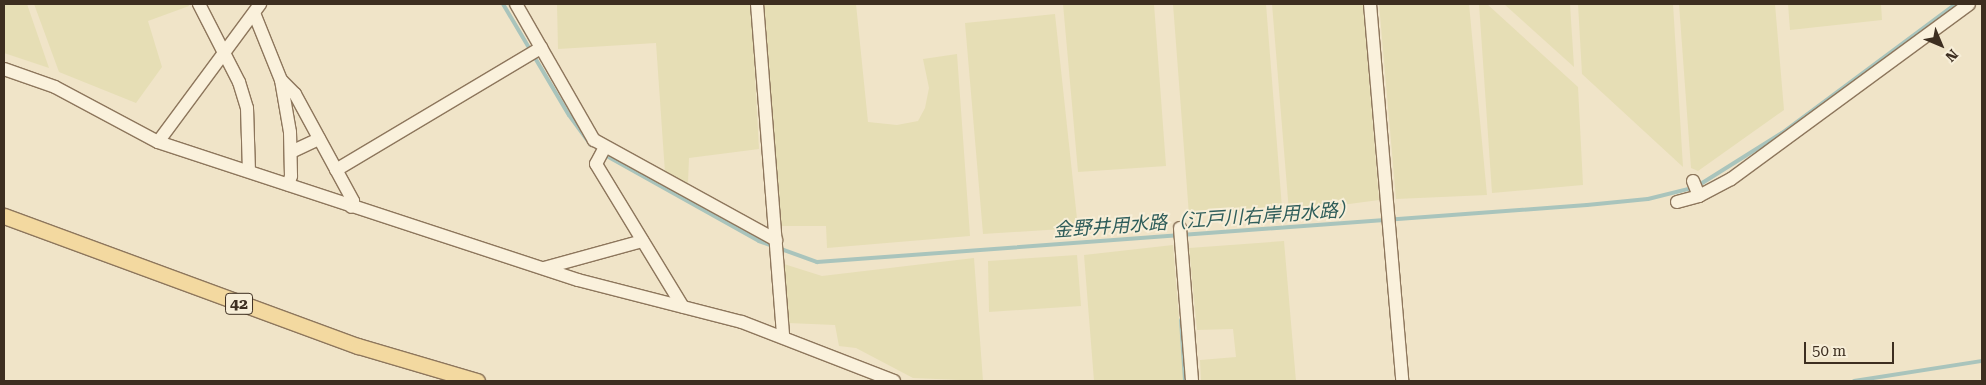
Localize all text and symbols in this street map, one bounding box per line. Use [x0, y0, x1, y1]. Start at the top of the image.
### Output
north arrow [1916, 20, 1966, 70]
text: N [1942, 46, 1961, 65]
water label: 金野井用水路（江戸川右岸用水路） [1053, 198, 1357, 242]
road number: 42 [224, 290, 254, 318]
scale bar [1806, 332, 1896, 364]
text: 50 m [1812, 342, 1846, 360]

